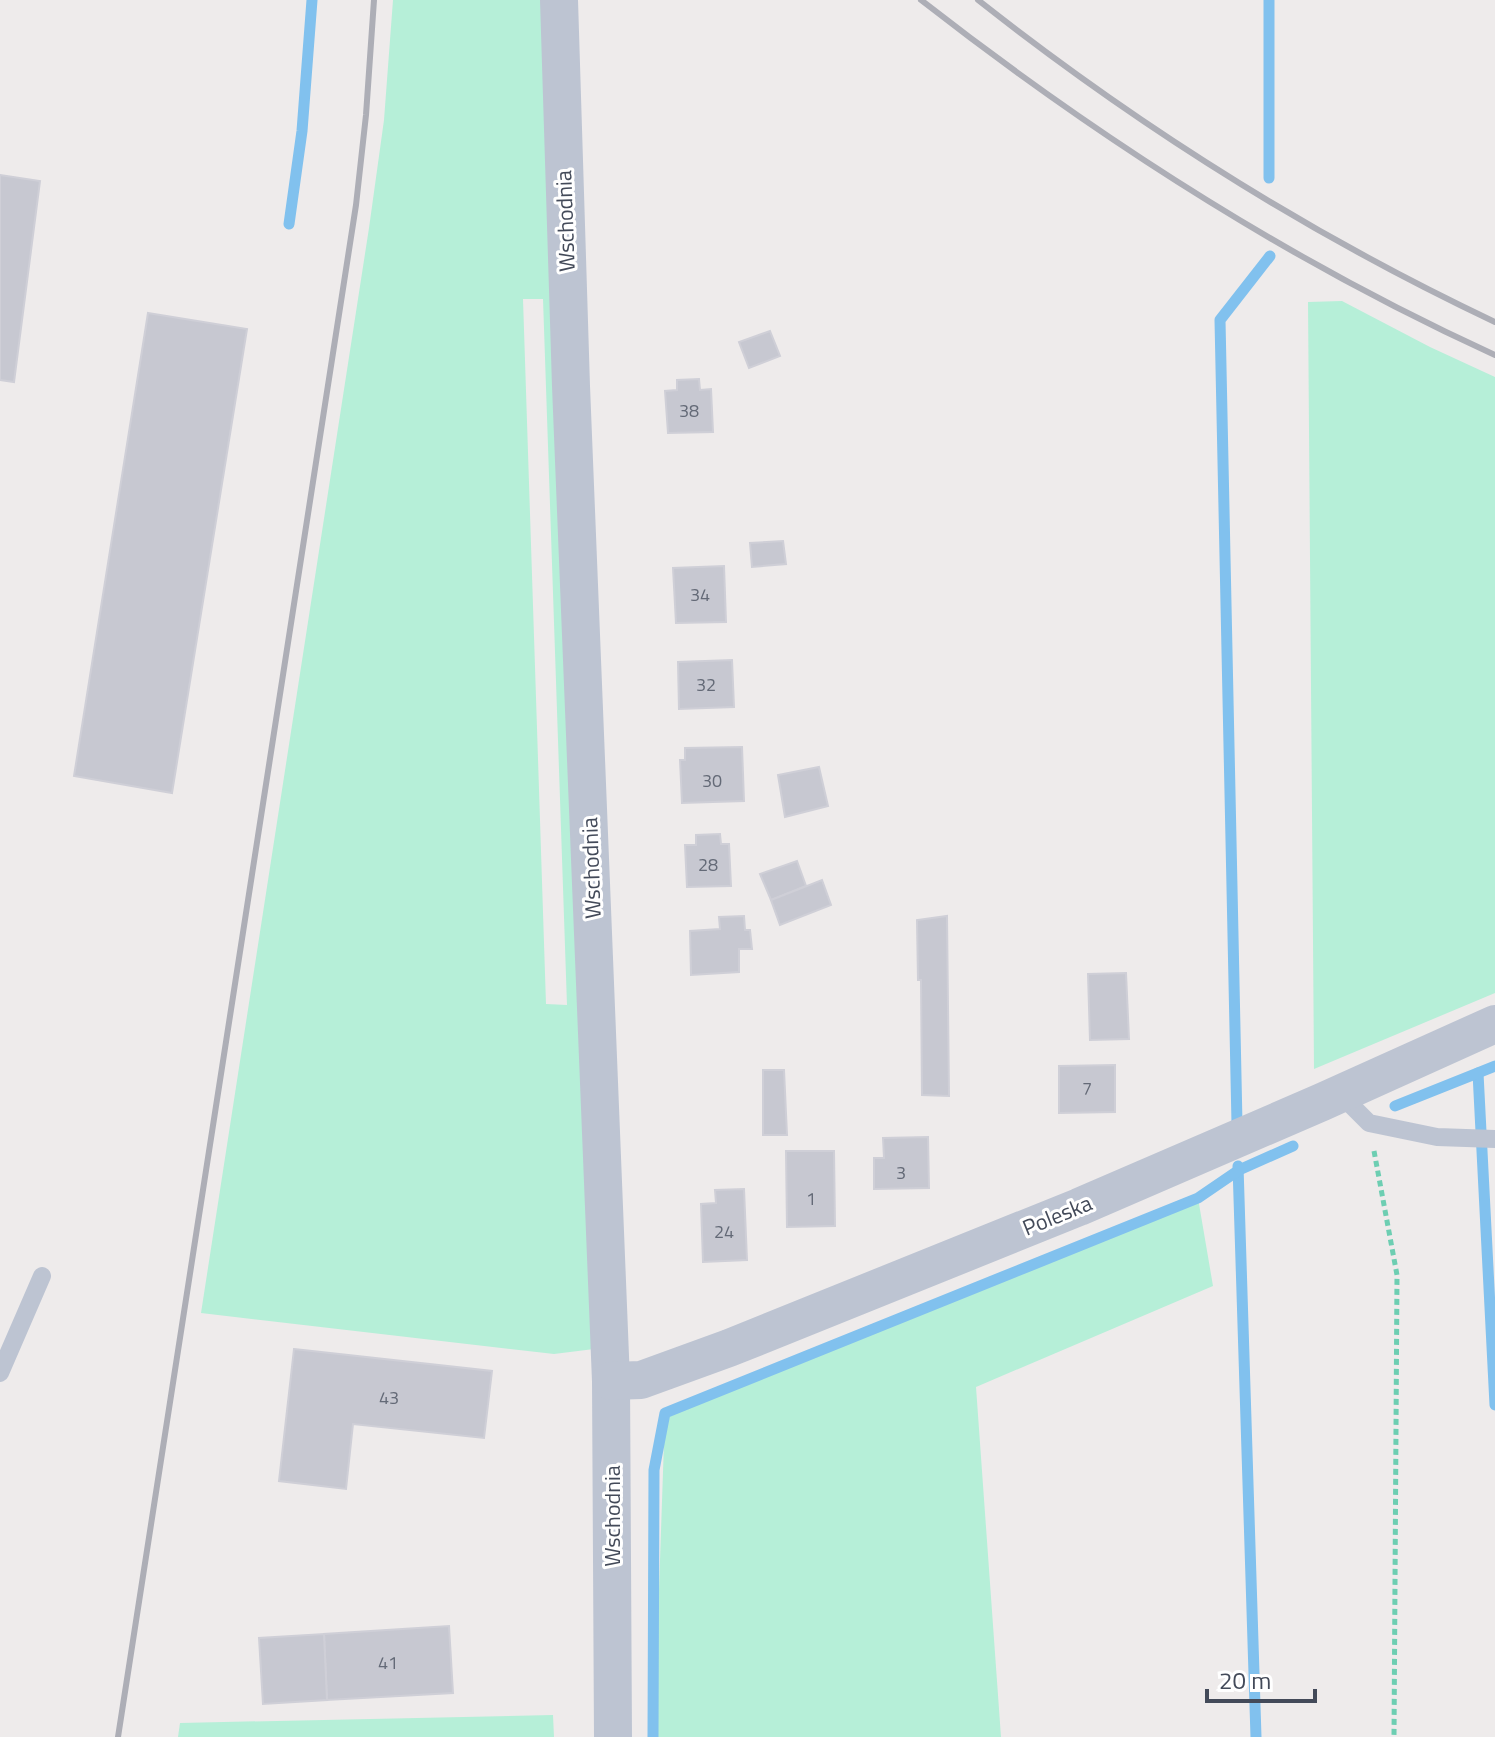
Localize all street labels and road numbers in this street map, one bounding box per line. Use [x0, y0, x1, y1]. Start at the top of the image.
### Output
street label: Wschodnia [546, 170, 584, 272]
street label: Wschodnia [572, 817, 610, 919]
street label: Poleska [1017, 1186, 1097, 1244]
street label: Wschodnia [595, 1465, 629, 1567]

